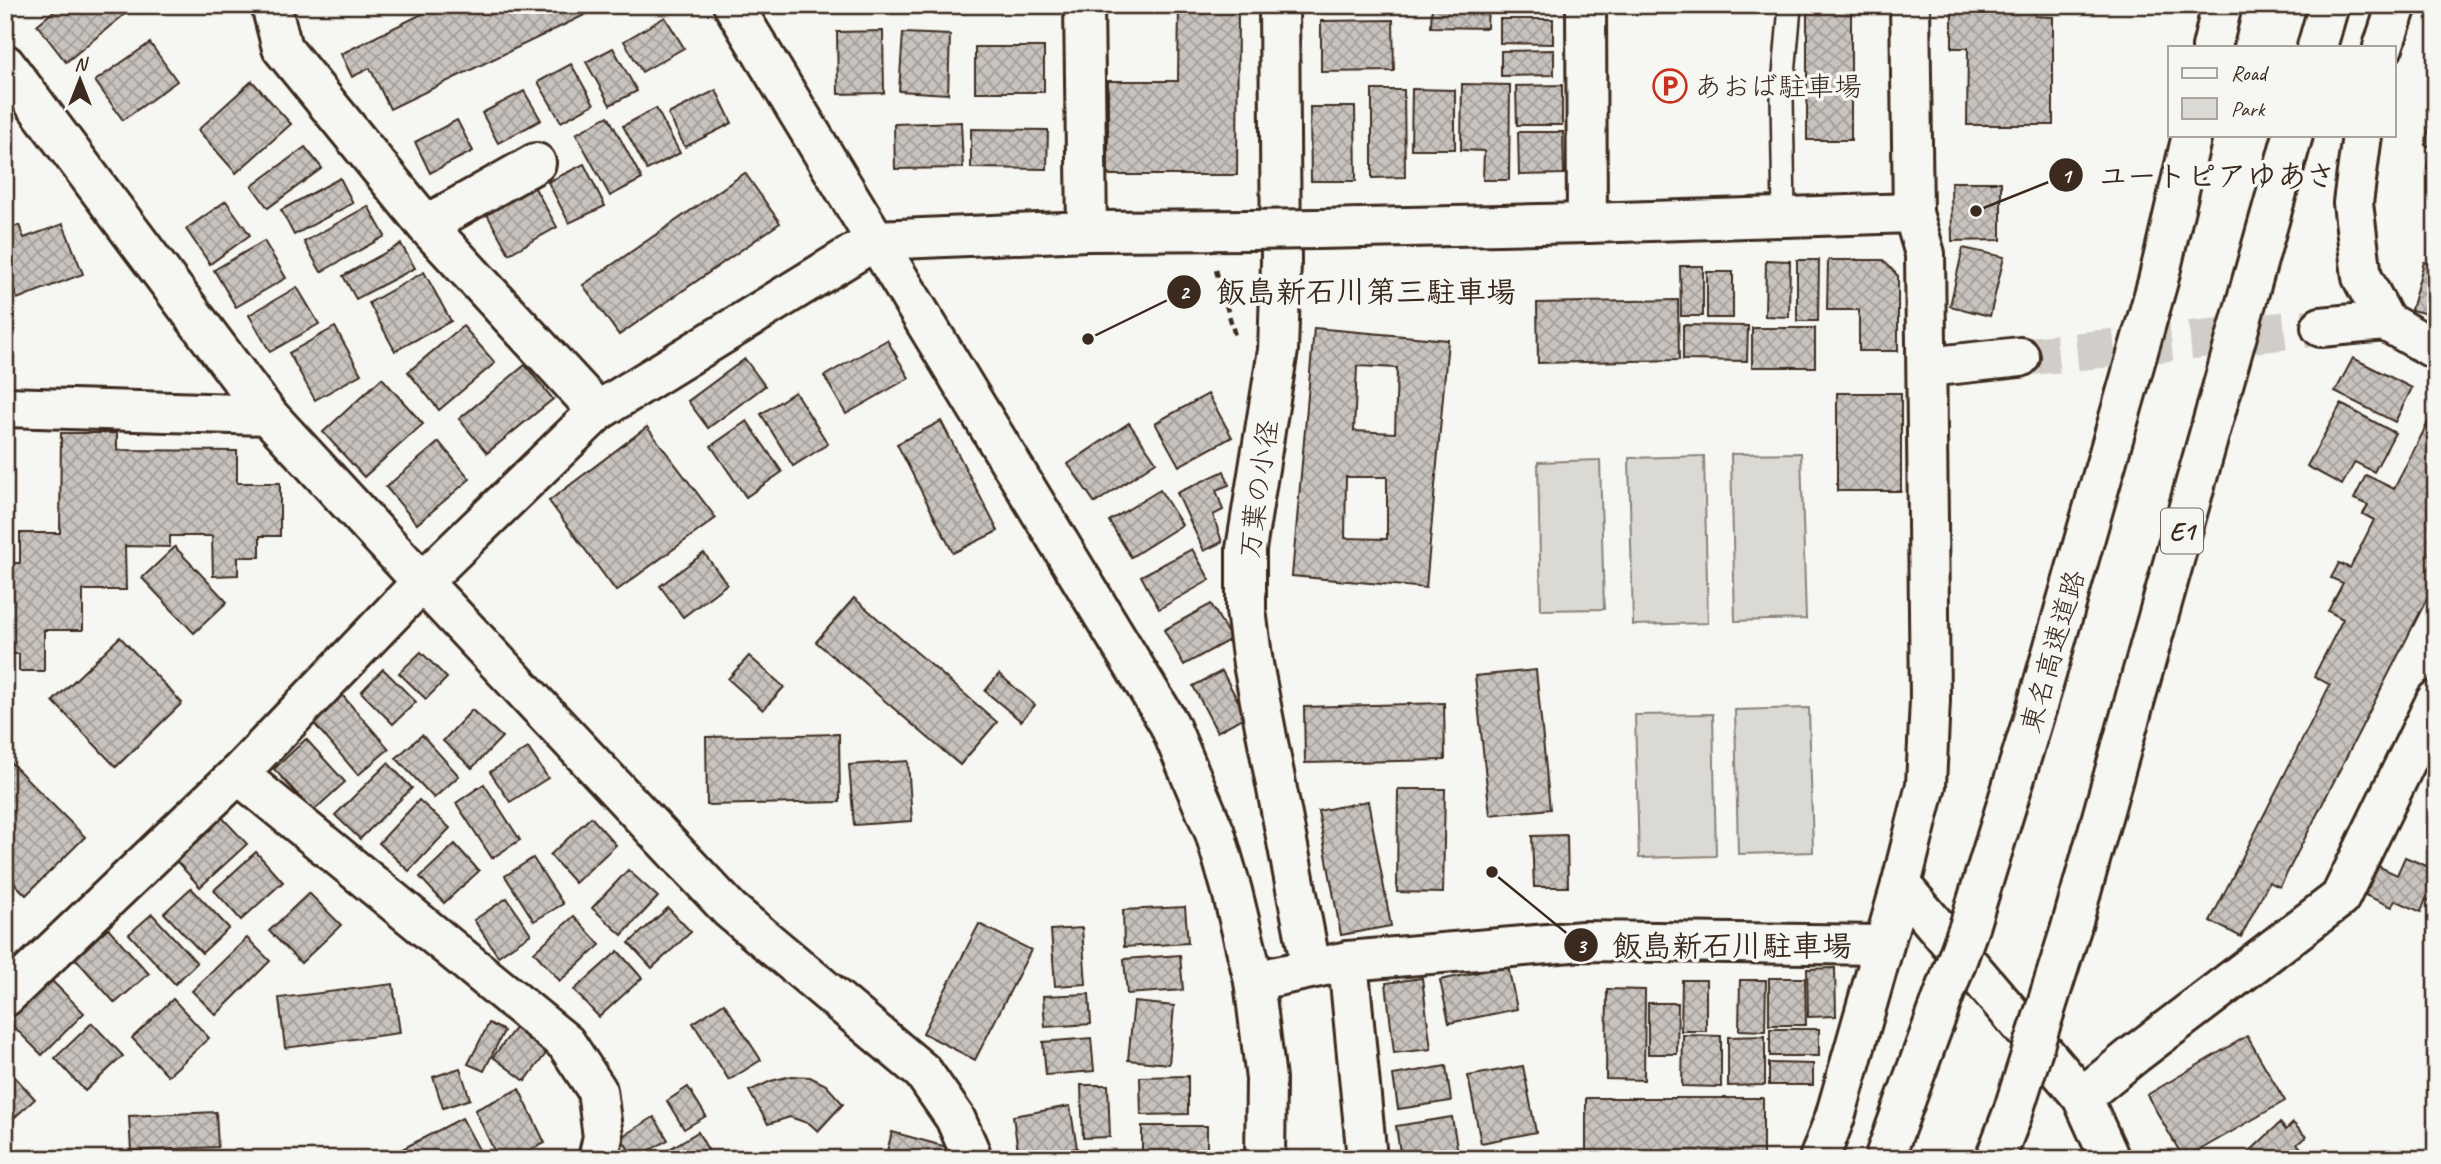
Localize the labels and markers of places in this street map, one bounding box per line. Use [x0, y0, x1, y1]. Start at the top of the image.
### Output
parking icon: あおば駐車場 [1651, 67, 1689, 105]
place label: あおば駐車場 [1694, 69, 1862, 104]
callout: ユートピアゆあさ [2049, 150, 2350, 201]
callout: 飯島新石川第三駐車場 [1167, 266, 1530, 317]
callout: 飯島新石川駐車場 [1563, 920, 1866, 971]

